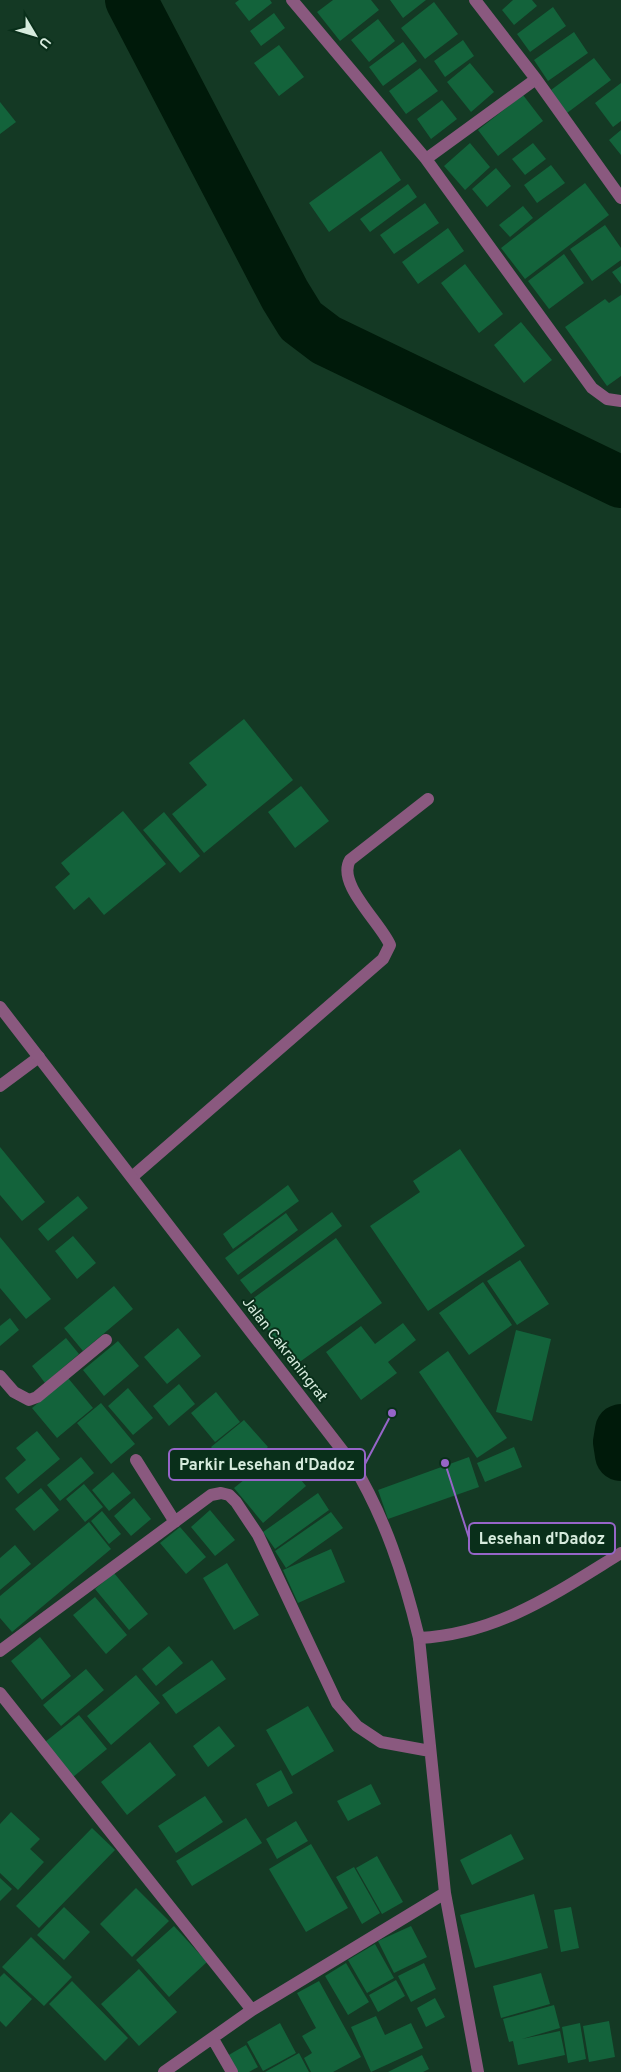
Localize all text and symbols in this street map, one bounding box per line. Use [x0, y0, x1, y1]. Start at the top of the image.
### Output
north arrow [10, 10, 60, 60]
text: U [34, 33, 54, 51]
street label: Jalan Cakraningrat [237, 1294, 331, 1406]
callout: Parkir Lesehan d'Dadoz [169, 1449, 365, 1480]
text: Parkir Lesehan d'Dadoz [179, 1456, 355, 1476]
callout: Lesehan d'Dadoz [469, 1523, 615, 1554]
text: Lesehan d'Dadoz [479, 1530, 605, 1550]

